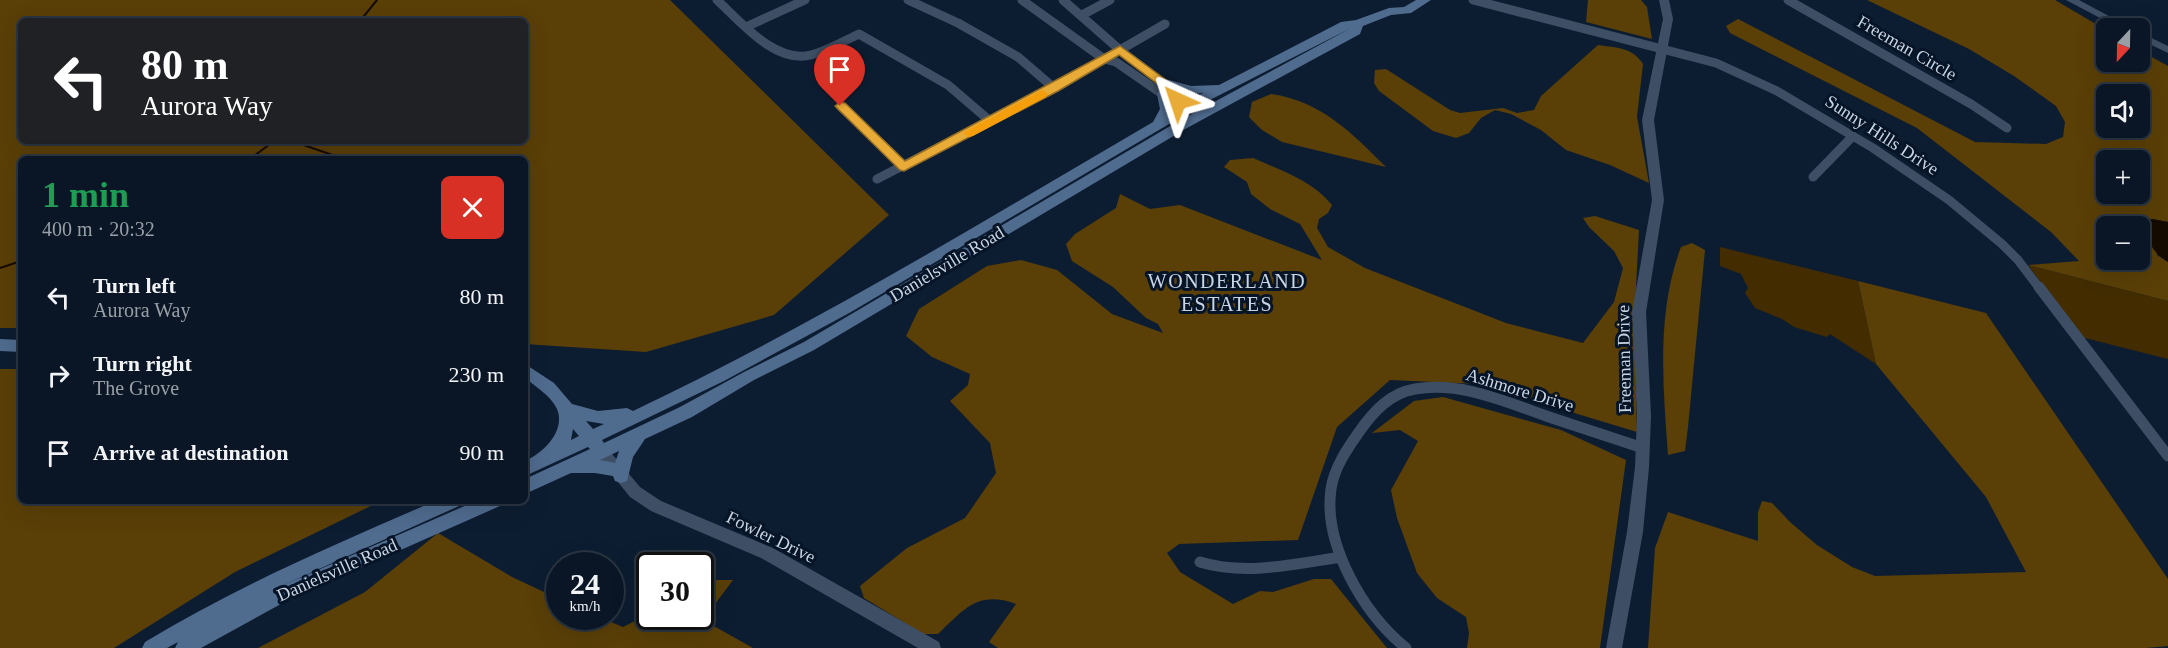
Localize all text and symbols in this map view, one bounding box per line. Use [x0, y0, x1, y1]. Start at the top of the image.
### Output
street label: Freeman Circle [1854, 11, 1960, 85]
north arrow [2096, 18, 2150, 72]
map controls [2096, 18, 2150, 270]
icon: left [42, 42, 120, 120]
text: 80 m [141, 42, 229, 88]
pin [814, 44, 865, 106]
icon: arrive [823, 53, 856, 86]
position arrow [1146, 69, 1210, 133]
button: sound [2096, 84, 2150, 138]
text: Aurora Way [141, 91, 273, 121]
street label: Sunny Hills Drive [1822, 91, 1942, 179]
button: + [2096, 150, 2150, 204]
text: 1 min [42, 175, 129, 215]
button: close [441, 176, 504, 239]
button: − [2096, 216, 2150, 270]
text: 400 m · 20:32 [42, 218, 155, 240]
street label: Danielsville Road [886, 222, 1008, 306]
district label: WONDERLAND ESTATES [1148, 270, 1306, 315]
text: Turn left [93, 273, 176, 298]
icon: left [42, 281, 75, 314]
text: 80 m [459, 284, 504, 309]
text: Aurora Way [93, 299, 190, 321]
street label: Freeman Drive [1613, 305, 1635, 413]
text: Turn right [93, 351, 192, 376]
icon: right [42, 359, 75, 392]
text: 230 m [448, 362, 504, 387]
street label: Ashmore Drive [1464, 364, 1576, 416]
text: The Grove [93, 377, 179, 399]
icon: arrive [42, 437, 75, 470]
text: Arrive at destination [93, 440, 289, 465]
text: 90 m [459, 440, 504, 465]
street label: Fowler Drive [723, 507, 819, 567]
street label: Danielsville Road [274, 535, 400, 605]
speed limit sign: 30 [636, 552, 714, 630]
text: 24 [570, 567, 600, 600]
text: km/h [570, 598, 600, 614]

